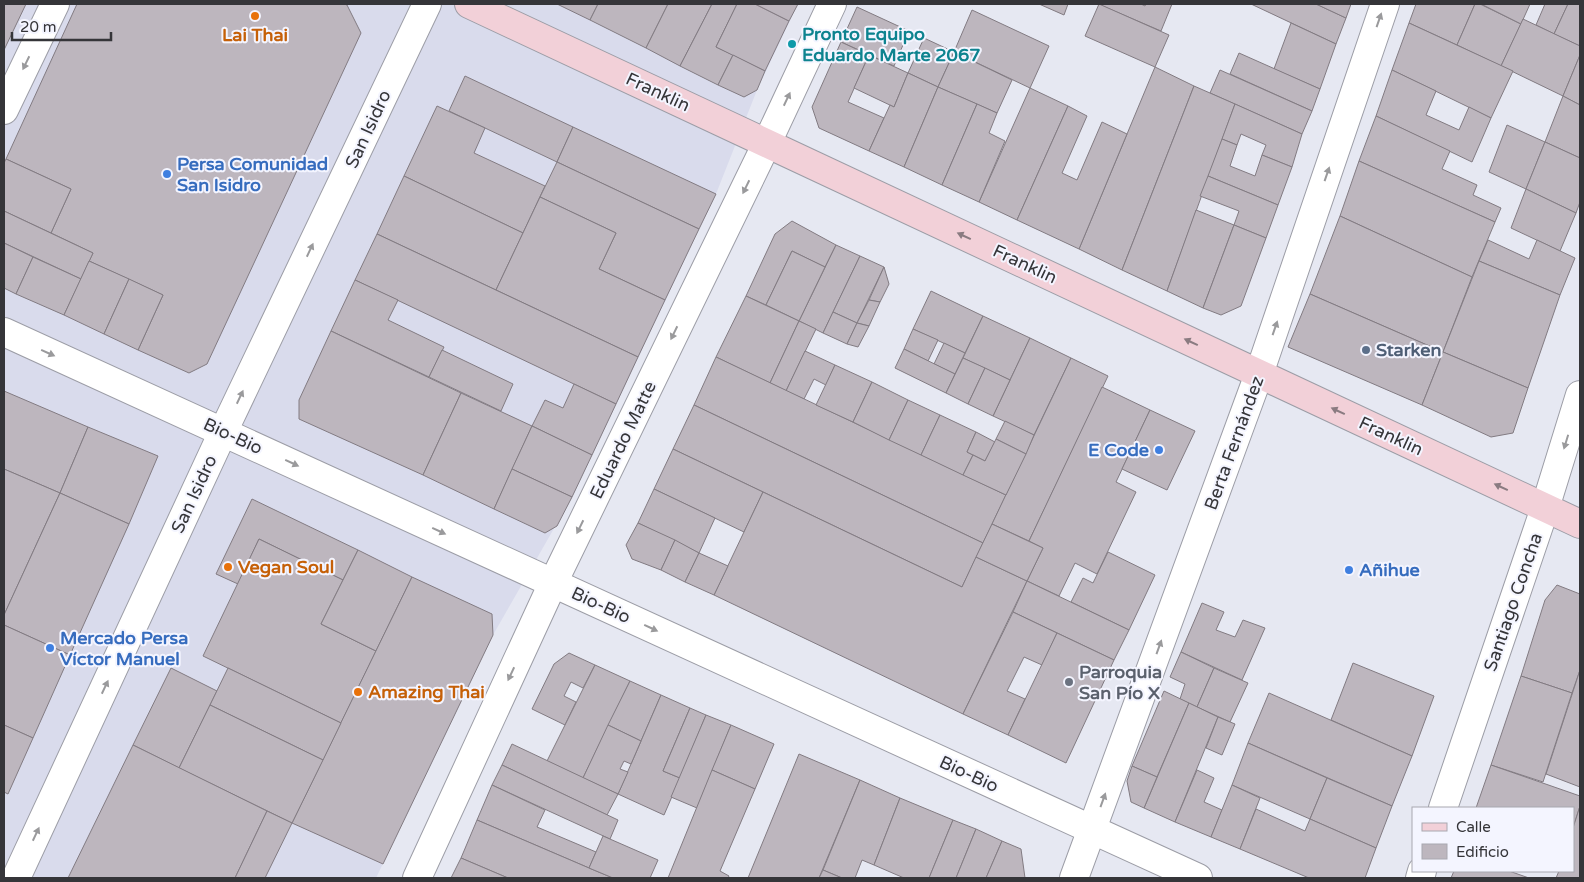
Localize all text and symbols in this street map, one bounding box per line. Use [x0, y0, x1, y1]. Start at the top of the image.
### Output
scale bar [12, 10, 111, 42]
marker: Lai Thai [249, 10, 261, 22]
one-way arrow [1376, 13, 1384, 28]
text: 20 m [20, 18, 57, 36]
place label: Pronto Equipo Eduardo Marte 2067 [802, 23, 981, 66]
place label: Lai Thai [222, 24, 288, 46]
marker: Pronto Equipo Eduardo Marte 2067 [786, 38, 798, 50]
one-way arrow [22, 56, 31, 71]
street label: Franklin [622, 68, 694, 116]
street label: San Isidro [340, 86, 396, 172]
one-way arrow [784, 92, 792, 106]
place label: Persa Comunidad San Isidro [177, 153, 328, 196]
one-way arrow [1323, 166, 1331, 181]
marker: Persa Comunidad San Isidro [161, 168, 173, 180]
one-way arrow [741, 180, 749, 194]
one-way arrow [957, 232, 972, 240]
street label: Franklin [989, 240, 1061, 288]
one-way arrow [306, 243, 314, 257]
one-way arrow [1271, 320, 1279, 335]
one-way arrow [670, 326, 679, 341]
one-way arrow [1184, 338, 1198, 346]
place label: Starken [1376, 339, 1441, 361]
marker: Starken [1360, 344, 1372, 356]
one-way arrow [41, 349, 55, 357]
street label: Berta Fernández [1200, 373, 1268, 513]
street label: Eduardo Matte [585, 377, 661, 503]
one-way arrow [236, 390, 244, 404]
one-way arrow [1331, 407, 1345, 415]
street label: Franklin [1355, 412, 1427, 460]
street label: Bio-Bio [200, 413, 266, 459]
one-way arrow [1561, 435, 1569, 450]
place label: E Code [1088, 439, 1149, 461]
marker: E Code [1153, 444, 1165, 456]
street label: San Isidro [166, 451, 222, 537]
one-way arrow [285, 460, 299, 468]
one-way arrow [1494, 483, 1508, 491]
one-way arrow [576, 520, 584, 534]
one-way arrow [432, 527, 446, 535]
street label: Santiago Concha [1479, 530, 1547, 674]
place label: Vegan Soul [238, 556, 334, 578]
place label: Añihue [1359, 559, 1420, 581]
marker: Vegan Soul [222, 561, 234, 573]
marker: Añihue [1343, 564, 1355, 576]
street label: Bio-Bio [568, 582, 634, 628]
one-way arrow [644, 624, 658, 632]
place label: Mercado Persa Víctor Manuel [60, 627, 188, 670]
one-way arrow [1155, 639, 1163, 654]
marker: Mercado Persa Víctor Manuel [44, 642, 56, 654]
place label: Parroquia San Pío X [1079, 661, 1162, 704]
one-way arrow [507, 667, 515, 681]
marker: Parroquia San Pío X [1063, 676, 1075, 688]
one-way arrow [101, 680, 109, 694]
place label: Amazing Thai [368, 681, 485, 703]
marker: Amazing Thai [352, 686, 364, 698]
street label: Bio-Bio [936, 751, 1002, 797]
one-way arrow [1100, 792, 1107, 807]
legend [1412, 807, 1574, 872]
text: Calle [1456, 818, 1491, 836]
one-way arrow [33, 827, 41, 841]
text: Edificio [1456, 843, 1509, 861]

